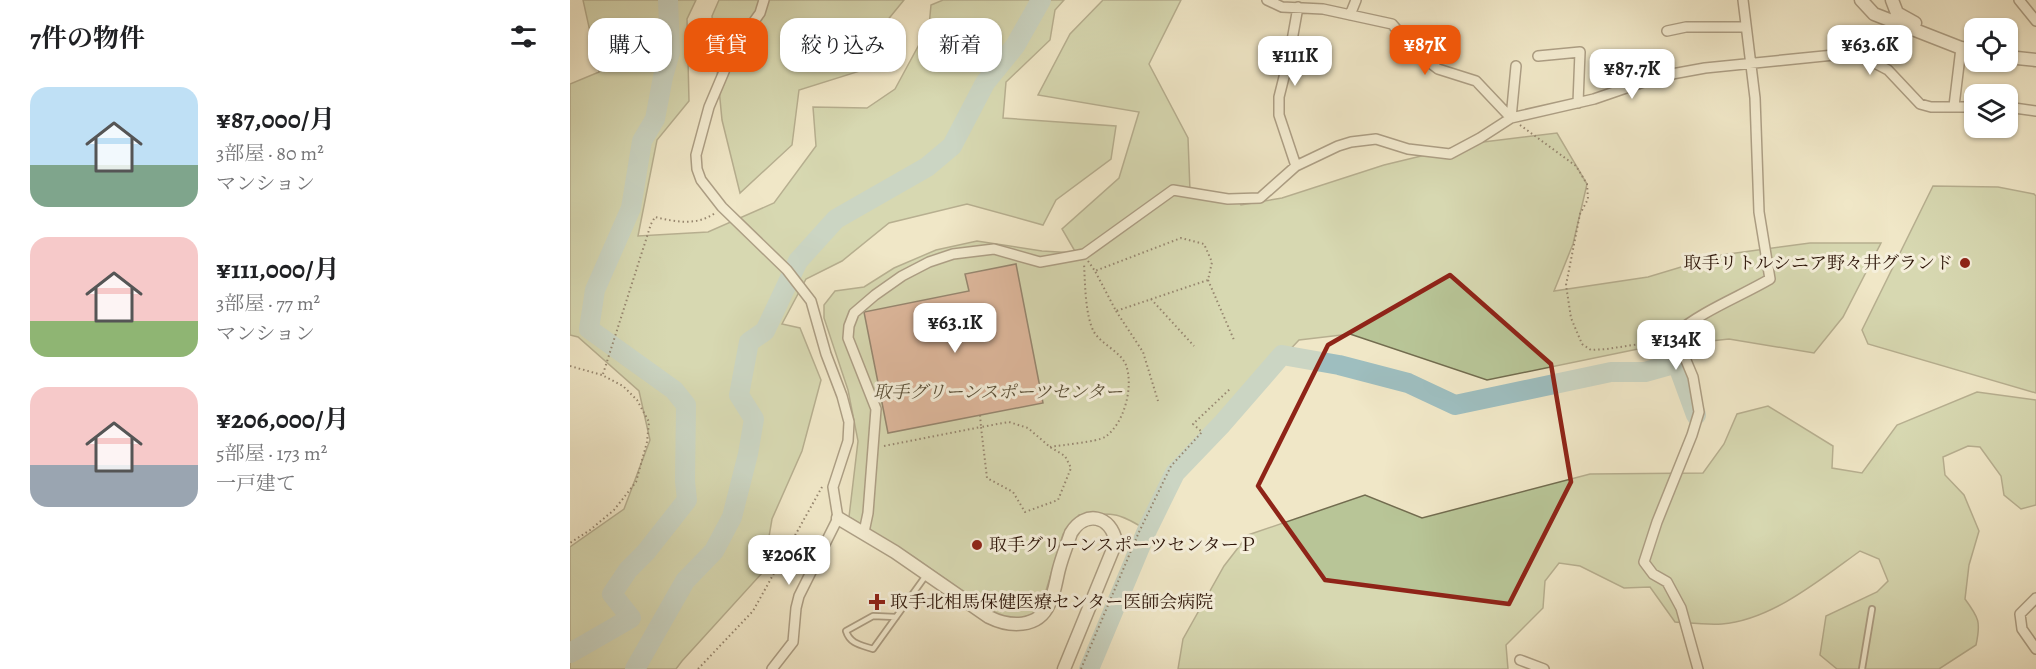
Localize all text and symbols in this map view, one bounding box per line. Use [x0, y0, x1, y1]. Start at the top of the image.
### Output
chip: 購入 [588, 18, 672, 72]
chip: 賃貸 [684, 18, 768, 72]
chip: 絞り込み [780, 18, 906, 72]
chip: 新着 [918, 18, 1002, 72]
map controls [1964, 18, 2018, 138]
button: locate [1964, 18, 2018, 72]
icon: filters [507, 20, 540, 53]
text: 7件の物件 [30, 21, 145, 56]
pin: ¥87K [1389, 25, 1461, 76]
pin: ¥63.6K [1821, 25, 1919, 76]
text: ¥87K [1404, 31, 1446, 58]
text: ¥63.6K [1841, 31, 1899, 58]
pin: ¥111K [1253, 36, 1337, 87]
text: ¥111K [1272, 42, 1318, 69]
pin: ¥87.7K [1583, 49, 1681, 100]
text: ¥87.7K [1604, 55, 1660, 82]
button: layers [1964, 84, 2018, 138]
text: ¥87,000/月 [216, 102, 335, 137]
icon: home [78, 111, 150, 183]
text: 3部屋 · 80 m² [216, 140, 324, 167]
text: マンション [216, 170, 315, 197]
place label: 取手リトルシニア野々井グランド [1683, 251, 1953, 275]
text: ¥111,000/月 [216, 252, 340, 287]
marker: 取手リトルシニア野々井グランド [1958, 256, 1972, 270]
icon: home [78, 261, 150, 333]
text: 3部屋 · 77 m² [216, 290, 320, 317]
pin: ¥63.1K [906, 303, 1004, 354]
text: ¥63.1K [927, 309, 983, 336]
text: マンション [216, 320, 315, 347]
pin: ¥134K [1634, 320, 1718, 371]
text: ¥134K [1651, 326, 1701, 353]
park label: 取手グリーンスポーツセンター [873, 380, 1123, 404]
text: ¥206,000/月 [216, 402, 349, 437]
icon: home [78, 411, 150, 483]
text: 5部屋 · 173 m² [216, 440, 327, 467]
text: 一戸建て [216, 470, 296, 497]
place label: 取手グリーンスポーツセンターＰ [989, 533, 1257, 557]
pin: ¥206K [747, 535, 831, 586]
marker: 取手グリーンスポーツセンターＰ [970, 538, 984, 552]
text: ¥206K [762, 541, 816, 568]
place label: 取手北相馬保健医療センター医師会病院 [890, 590, 1213, 614]
marker: 取手北相馬保健医療センター医師会病院 [868, 593, 886, 611]

